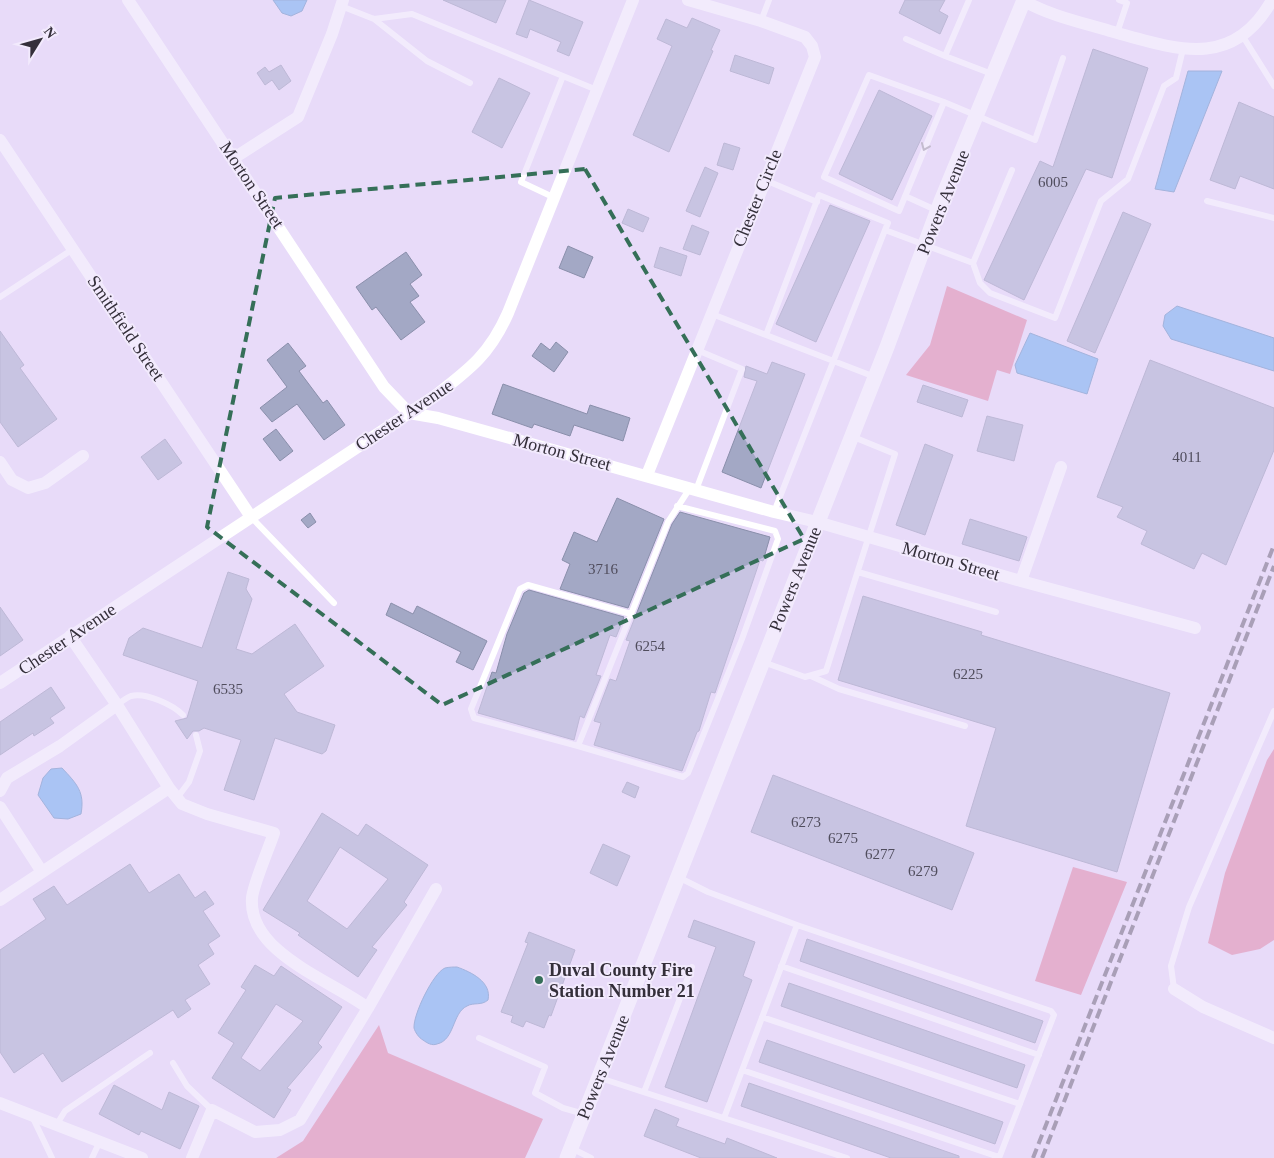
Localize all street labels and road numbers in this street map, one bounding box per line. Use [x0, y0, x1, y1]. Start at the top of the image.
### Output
street label: Morton Street [216, 138, 288, 232]
street label: Chester Circle [728, 146, 786, 250]
street label: Powers Avenue [913, 147, 973, 257]
street label: Smithfield Street [83, 272, 169, 384]
street label: Chester Avenue [352, 375, 456, 455]
street label: Morton Street [511, 429, 613, 475]
street label: Powers Avenue [765, 524, 825, 634]
street label: Morton Street [900, 538, 1002, 584]
street label: Chester Avenue [15, 599, 119, 679]
street label: Powers Avenue [573, 1012, 633, 1122]

